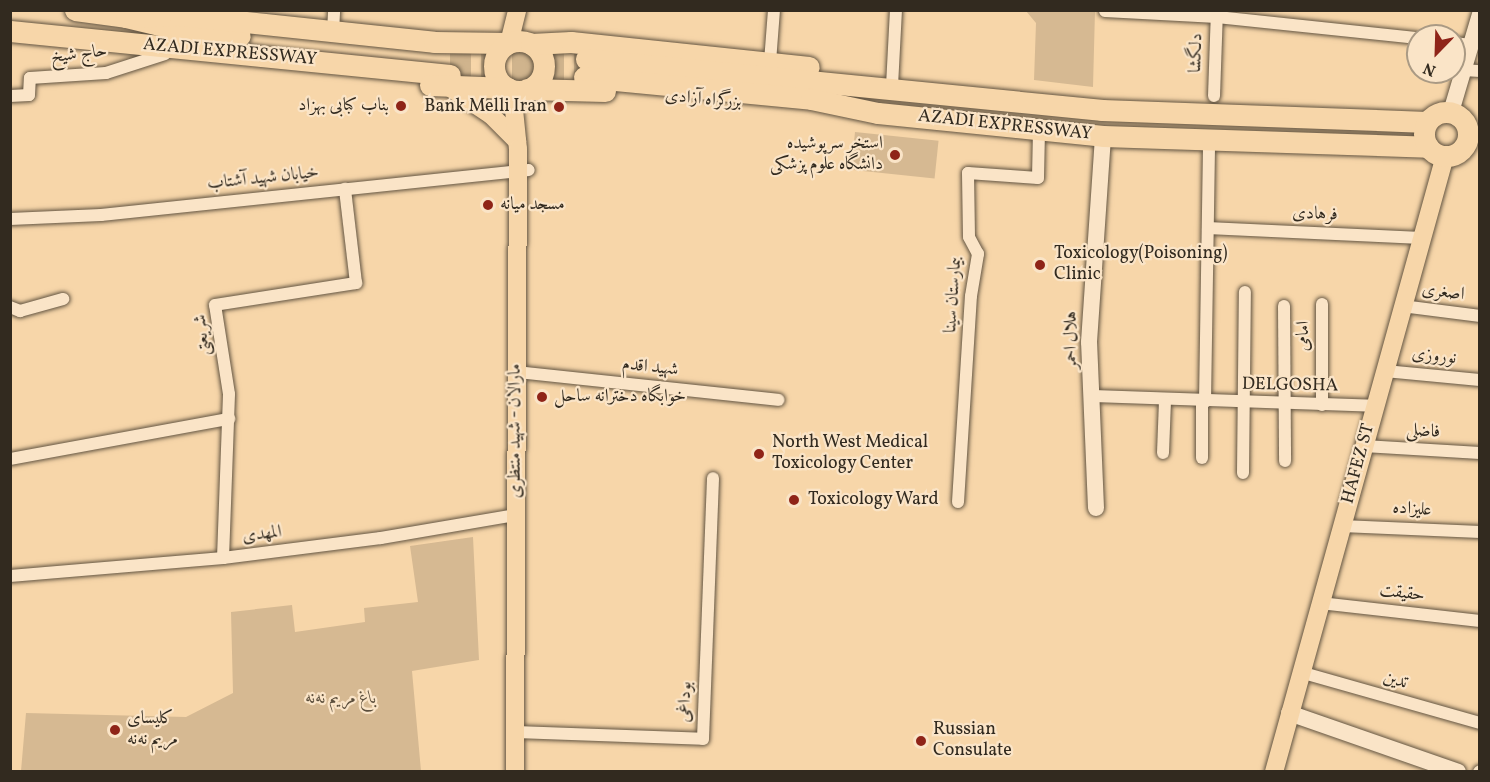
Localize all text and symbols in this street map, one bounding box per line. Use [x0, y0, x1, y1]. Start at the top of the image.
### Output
north arrow [1406, 24, 1466, 84]
street label: دلگشا [1186, 33, 1208, 73]
street label: AZADI EXPRESSWAY [142, 35, 318, 71]
street label: حاج شیخ [50, 41, 108, 69]
text: N [1420, 56, 1439, 81]
street label: بزرگراه آزادی [664, 86, 742, 114]
place label: بناب کبابی بهزاد [298, 95, 389, 117]
place label: Bank Melli Iran [424, 96, 547, 118]
marker: بناب کبابی بهزاد [394, 99, 408, 113]
marker: Bank Melli Iran [552, 100, 566, 114]
street label: AZADI EXPRESSWAY [917, 106, 1093, 146]
place label: استخر سرپوشیده دانشگاه علوم پزشکی [770, 134, 883, 176]
marker: استخر سرپوشیده دانشگاه علوم پزشکی [888, 148, 902, 162]
street label: خیابان شهید آشتاب [206, 162, 320, 196]
place label: مسجد میانه [500, 194, 565, 216]
marker: مسجد میانه [481, 198, 495, 212]
street label: فرهادی [1292, 203, 1338, 227]
place label: Toxicology(Poisoning) Clinic [1054, 244, 1228, 286]
street label: بیمارستان سینا [941, 256, 967, 334]
marker: Toxicology(Poisoning) Clinic [1031, 256, 1049, 274]
street label: اصغری [1420, 280, 1466, 306]
street label: هلال احمر [1061, 311, 1083, 369]
street label: شریعتی [190, 313, 216, 357]
street label: امامی [1293, 321, 1315, 351]
street label: نوروزی [1411, 344, 1457, 370]
street label: شهید اقدم [621, 354, 679, 382]
street label: مارالان - شهید منتظری [505, 363, 527, 499]
street label: DELGOSHA [1242, 374, 1338, 398]
place label: خوابگاه دخترانه ساحل [554, 386, 686, 408]
marker: خوابگاه دخترانه ساحل [535, 390, 549, 404]
street label: فاضلی [1405, 420, 1441, 444]
street label: HAFEZ ST [1338, 422, 1380, 506]
place label: North West Medical Toxicology Center [772, 433, 929, 476]
marker: North West Medical Toxicology Center [750, 445, 768, 463]
place label: Toxicology Ward [808, 489, 940, 511]
marker: Toxicology Ward [785, 491, 803, 509]
street label: علیزاده [1392, 498, 1432, 522]
street label: المهدی [241, 522, 283, 548]
street label: حقیقت [1378, 580, 1426, 608]
street label: تدین [1380, 667, 1410, 695]
street label: بوداغی [674, 681, 698, 723]
park label: باغ مریم نه‌نه [305, 688, 377, 710]
place label: کلیسای مریم نه‌نه [127, 709, 178, 752]
place label: Russian Consulate [933, 720, 1012, 762]
marker: کلیسای مریم نه‌نه [108, 723, 122, 737]
marker: Russian Consulate [914, 734, 928, 748]

